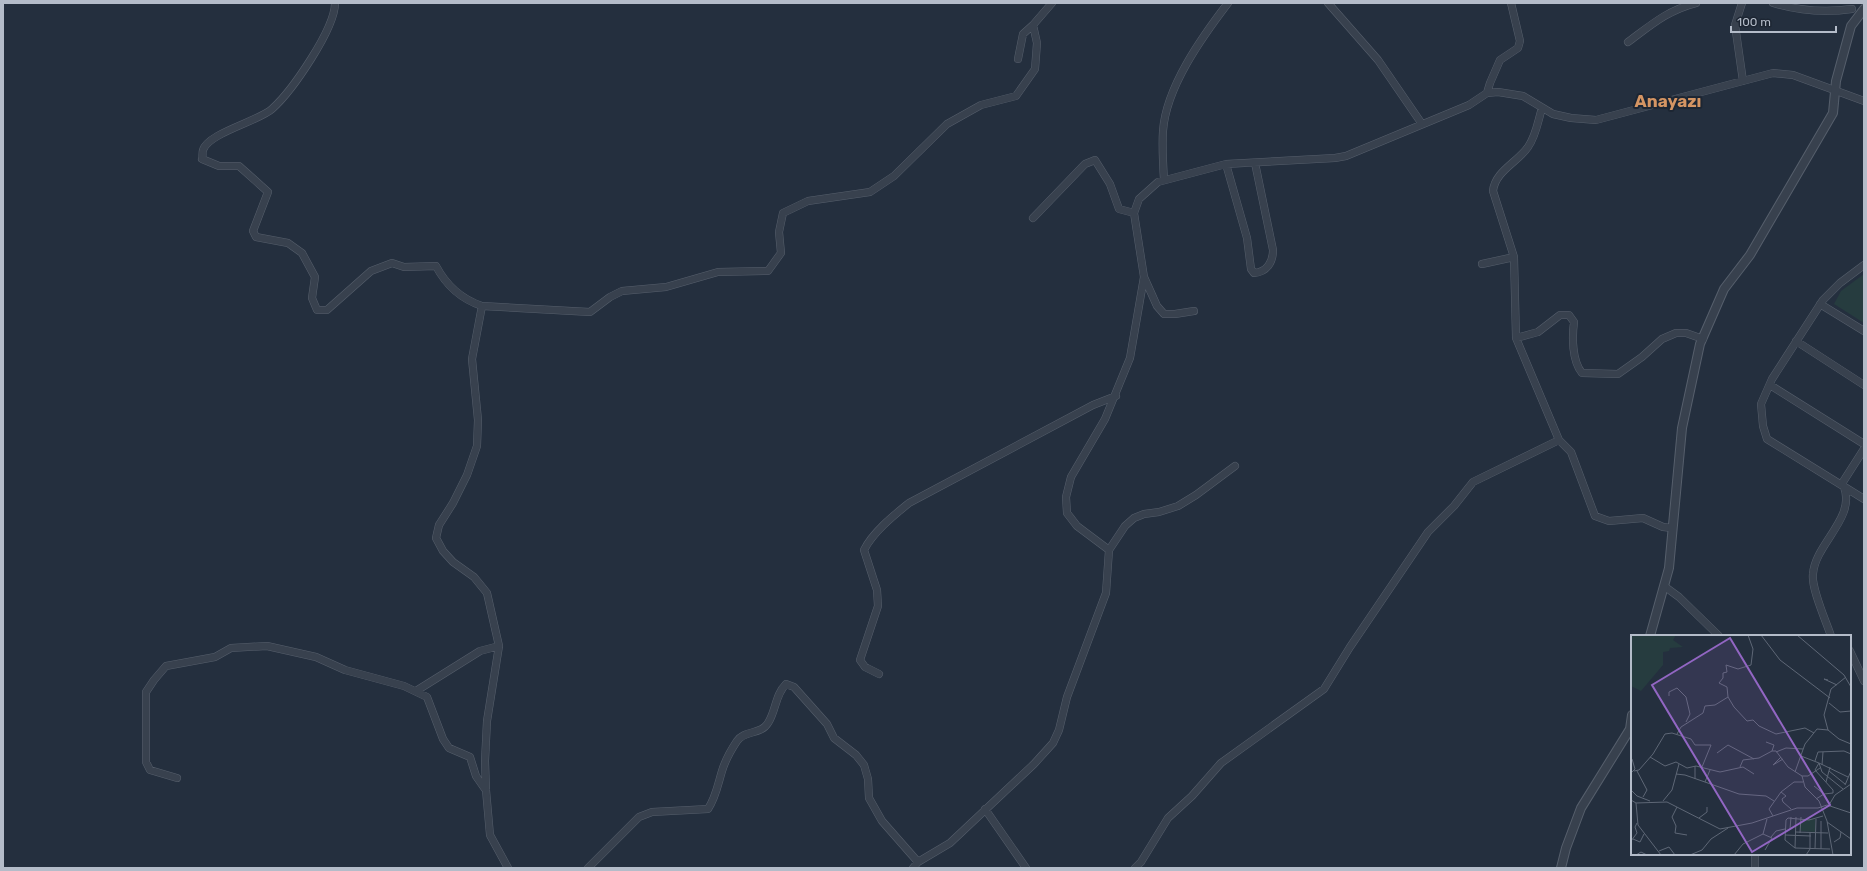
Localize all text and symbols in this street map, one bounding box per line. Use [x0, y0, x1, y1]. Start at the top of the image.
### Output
scale bar [1731, 8, 1836, 34]
text: 100 m [1737, 15, 1771, 29]
district label: Anayazı [1635, 91, 1701, 111]
inset map [1631, 635, 1851, 855]

